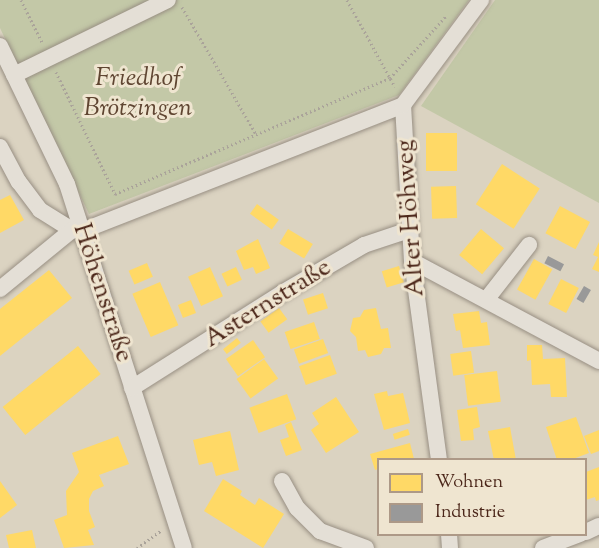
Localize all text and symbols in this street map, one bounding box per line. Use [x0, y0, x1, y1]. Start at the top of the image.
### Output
park label: Friedhof Brötzingen [84, 63, 192, 124]
street label: Alter Höhweg [390, 138, 432, 298]
street label: Höhenstraße [65, 220, 139, 366]
street label: Asternstraße [199, 253, 337, 355]
legend [377, 458, 587, 536]
text: Wohnen [435, 470, 503, 496]
text: Industrie [435, 500, 505, 526]

